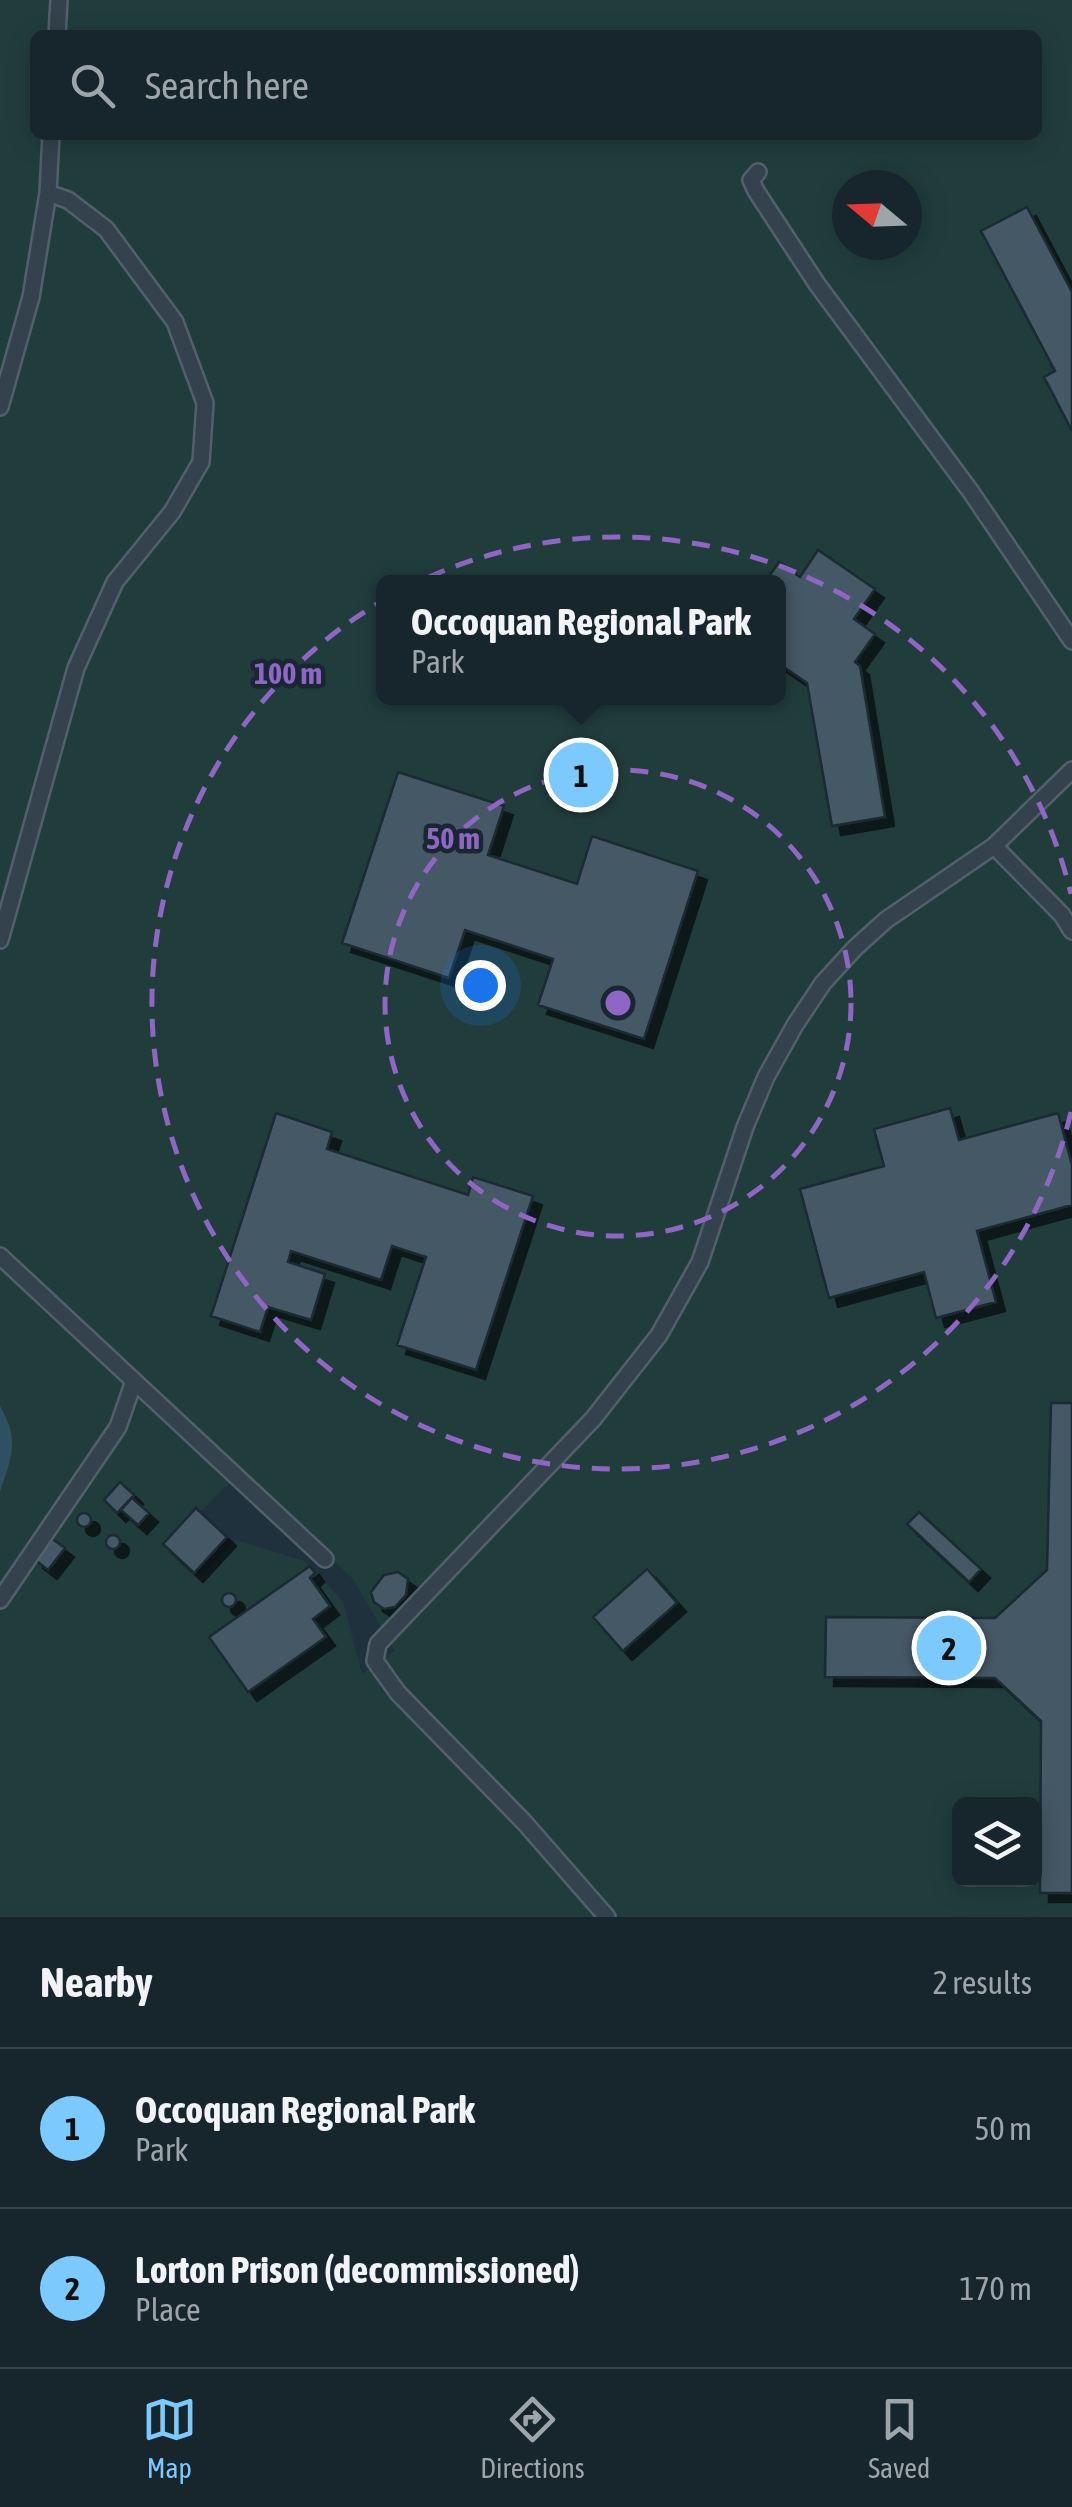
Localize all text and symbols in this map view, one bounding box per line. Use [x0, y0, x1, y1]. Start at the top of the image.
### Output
search box [30, 30, 1042, 140]
icon: search [65, 58, 120, 113]
text: Search here [145, 64, 309, 107]
north arrow [832, 170, 922, 260]
popup [376, 575, 786, 705]
text: Occoquan Regional Park [411, 600, 751, 643]
text: Park [411, 643, 465, 680]
text: 100 m [254, 656, 322, 690]
pin: 1 [548, 738, 614, 812]
text: 50 m [426, 821, 480, 855]
your location [455, 960, 506, 1011]
centre of rings [600, 985, 636, 1021]
pin: 2 [916, 1610, 982, 1686]
map controls [952, 1797, 1042, 1887]
button: layers [952, 1797, 1042, 1887]
text: Nearby [40, 1958, 153, 2006]
text: 2 results [933, 1964, 1032, 2001]
text: Occoquan Regional Park [135, 2088, 475, 2131]
text: 1 [65, 2110, 80, 2147]
text: 50 m [974, 2110, 1032, 2147]
text: Park [135, 2131, 188, 2168]
text: Lorton Prison (decommissioned) [135, 2248, 580, 2291]
text: 2 [65, 2270, 80, 2307]
text: 170 m [959, 2270, 1032, 2307]
text: Place [135, 2291, 200, 2328]
tab: Map [142, 2392, 197, 2484]
tab: Directions [480, 2392, 585, 2484]
tab: Saved [868, 2392, 930, 2484]

